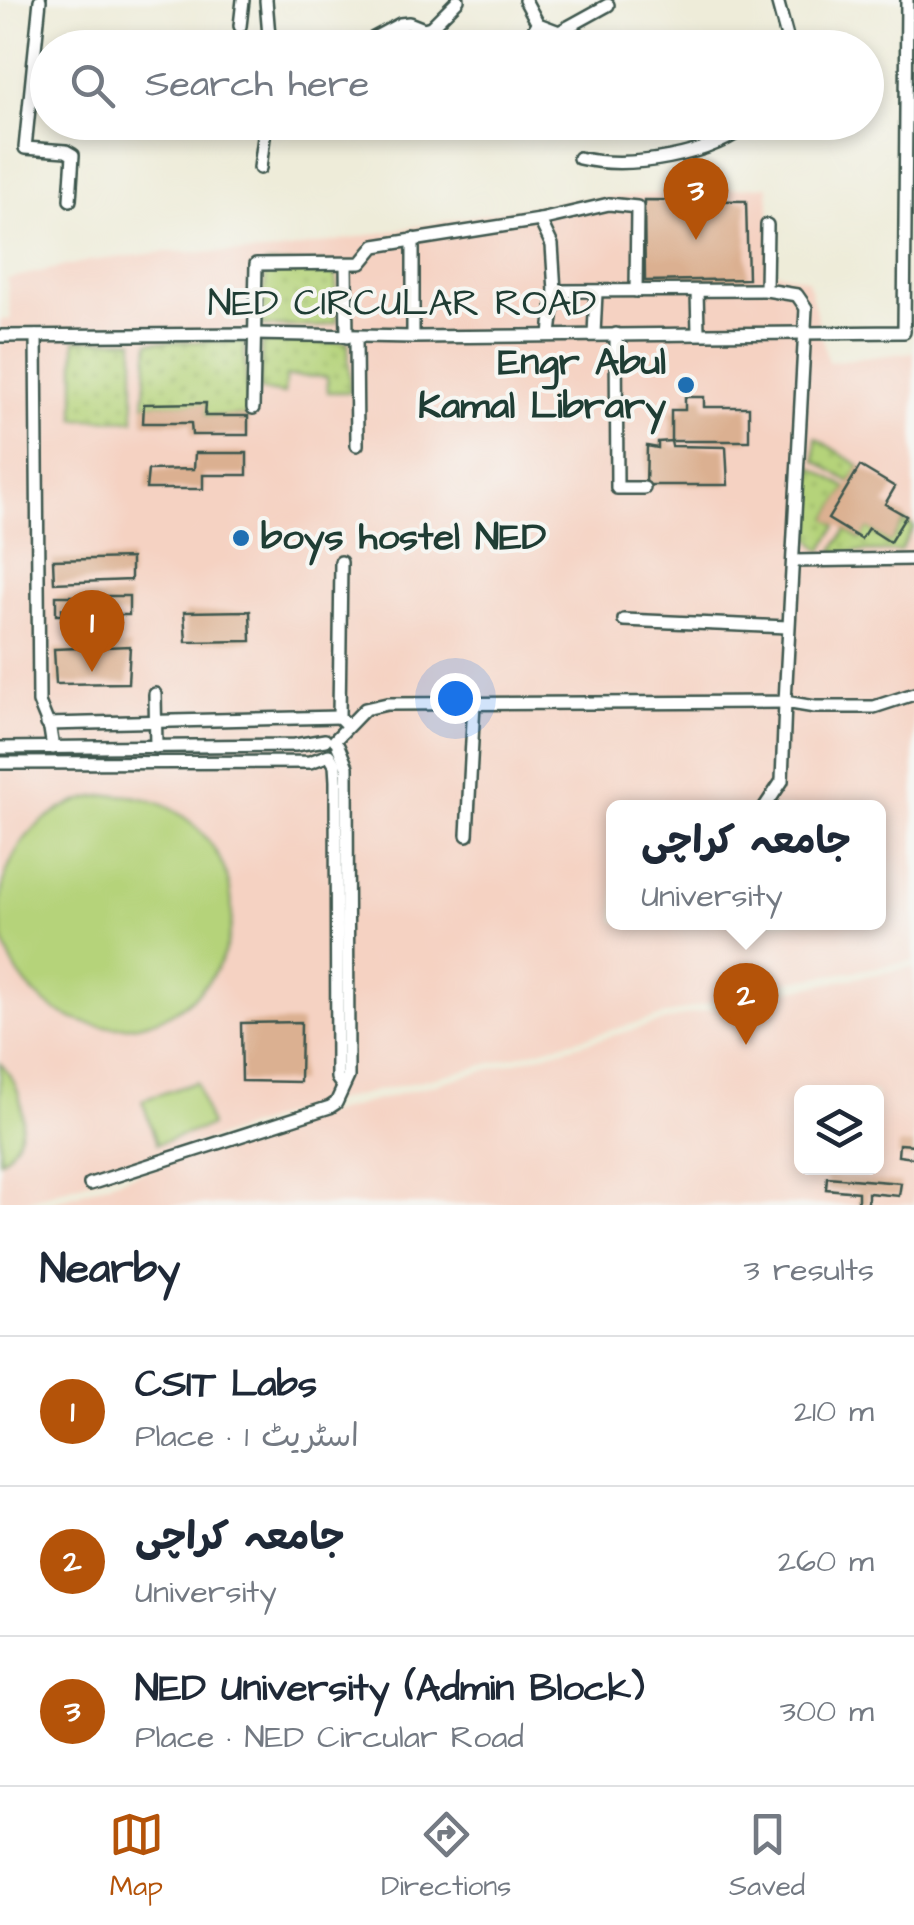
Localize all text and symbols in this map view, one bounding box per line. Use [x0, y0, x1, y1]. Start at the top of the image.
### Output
search box [30, 30, 884, 140]
icon: search [65, 58, 120, 113]
text: Search here [145, 59, 369, 111]
pin: 3 [664, 158, 728, 240]
street label: NED CIRCULAR ROAD [208, 278, 596, 330]
place label: Engr Abul Kamal Library [418, 337, 666, 435]
marker: Engr Abul Kamal Library [675, 374, 697, 396]
place label: boys hostel NED [261, 512, 547, 566]
marker: boys hostel NED [230, 527, 252, 549]
pin: 1 [59, 590, 124, 672]
your location [430, 673, 481, 724]
popup [606, 800, 886, 930]
text: جامعہ کراچی [641, 816, 851, 868]
text: University [641, 874, 783, 919]
pin: 2 [714, 962, 778, 1045]
map controls [794, 1085, 884, 1175]
button: layers [794, 1085, 884, 1175]
text: Nearby [40, 1241, 180, 1299]
text: 3 results [744, 1248, 874, 1293]
text: CSIT Labs [135, 1359, 317, 1411]
text: 1 [70, 1389, 75, 1434]
text: 210 m [794, 1389, 874, 1434]
text: Place · اسٹریٹ 1 [135, 1414, 359, 1459]
text: جامعہ کراچی [135, 1512, 345, 1564]
text: 2 [63, 1539, 82, 1584]
text: 260 m [778, 1539, 874, 1584]
text: University [135, 1570, 277, 1615]
text: NED University (Admin Block) [135, 1663, 645, 1715]
text: 3 [64, 1689, 81, 1734]
text: 300 m [780, 1689, 874, 1734]
text: Place · NED Circular Road [135, 1715, 524, 1760]
tab: Map [109, 1807, 164, 1906]
tab: Directions [381, 1807, 511, 1906]
tab: Saved [729, 1807, 805, 1906]

